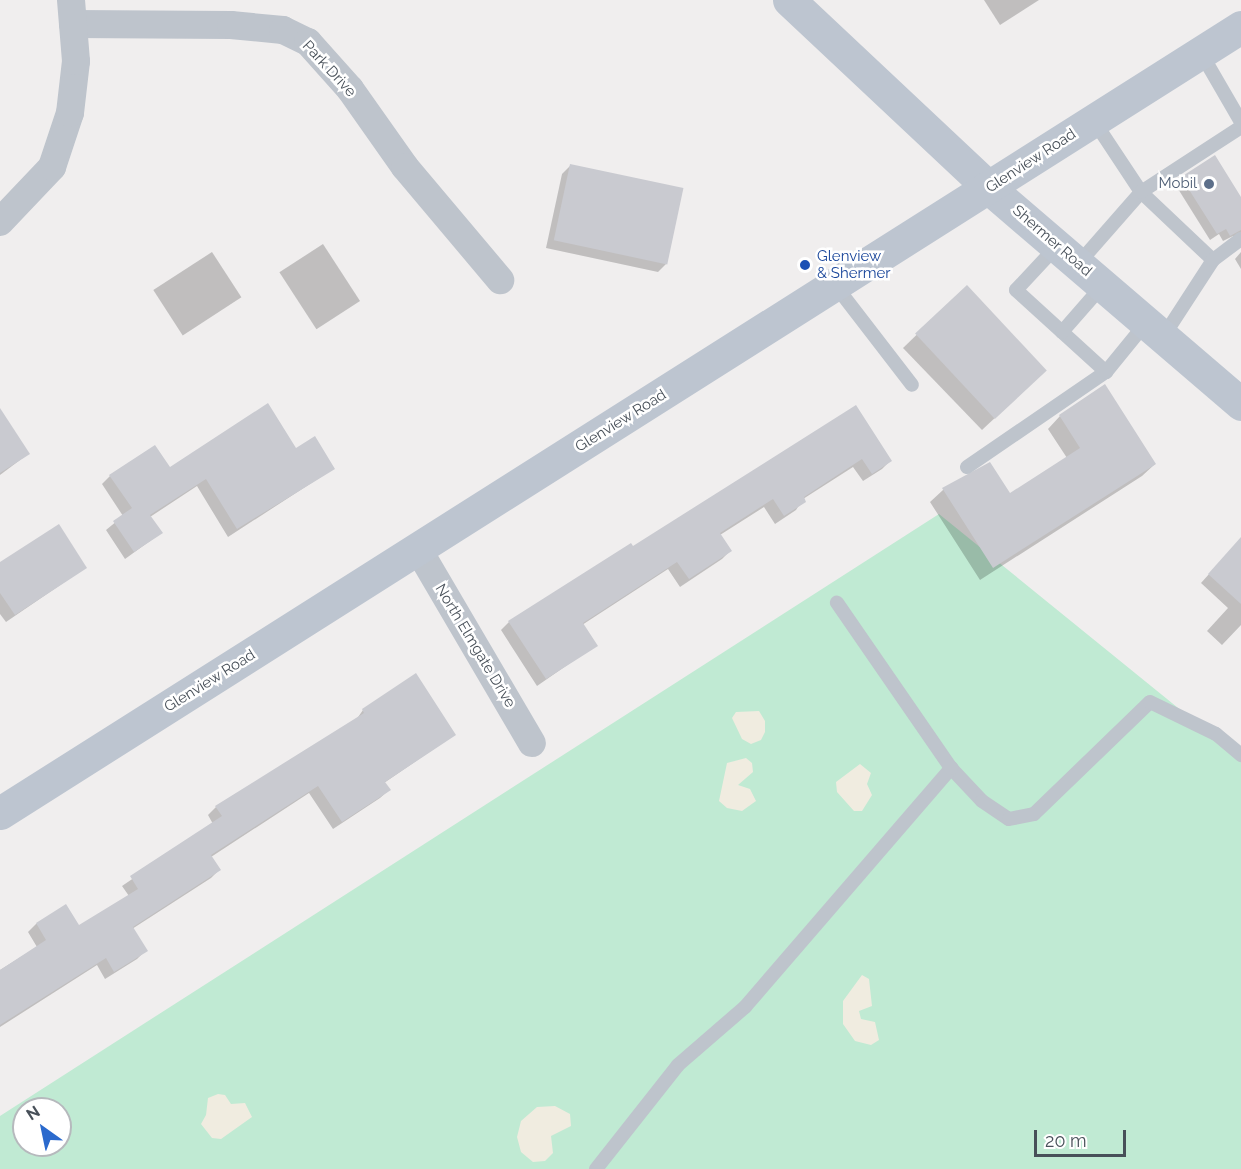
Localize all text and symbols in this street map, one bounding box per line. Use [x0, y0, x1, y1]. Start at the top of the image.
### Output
street label: Park Drive [298, 37, 360, 101]
street label: Glenview Road [982, 125, 1080, 197]
place label: Mobil [1158, 175, 1197, 193]
marker: Mobil [1202, 177, 1216, 191]
street label: Shermer Road [1009, 202, 1095, 280]
place label: Glenview & Shermer [817, 247, 891, 282]
marker: Glenview & Shermer [798, 258, 812, 272]
street label: Glenview Road [572, 386, 670, 456]
street label: North Elmgate Drive [431, 581, 519, 711]
street label: Glenview Road [161, 646, 259, 716]
north arrow [12, 1097, 72, 1157]
text: N [23, 1102, 43, 1124]
scale bar [1037, 1118, 1128, 1156]
text: 20 m [1045, 1130, 1087, 1151]

